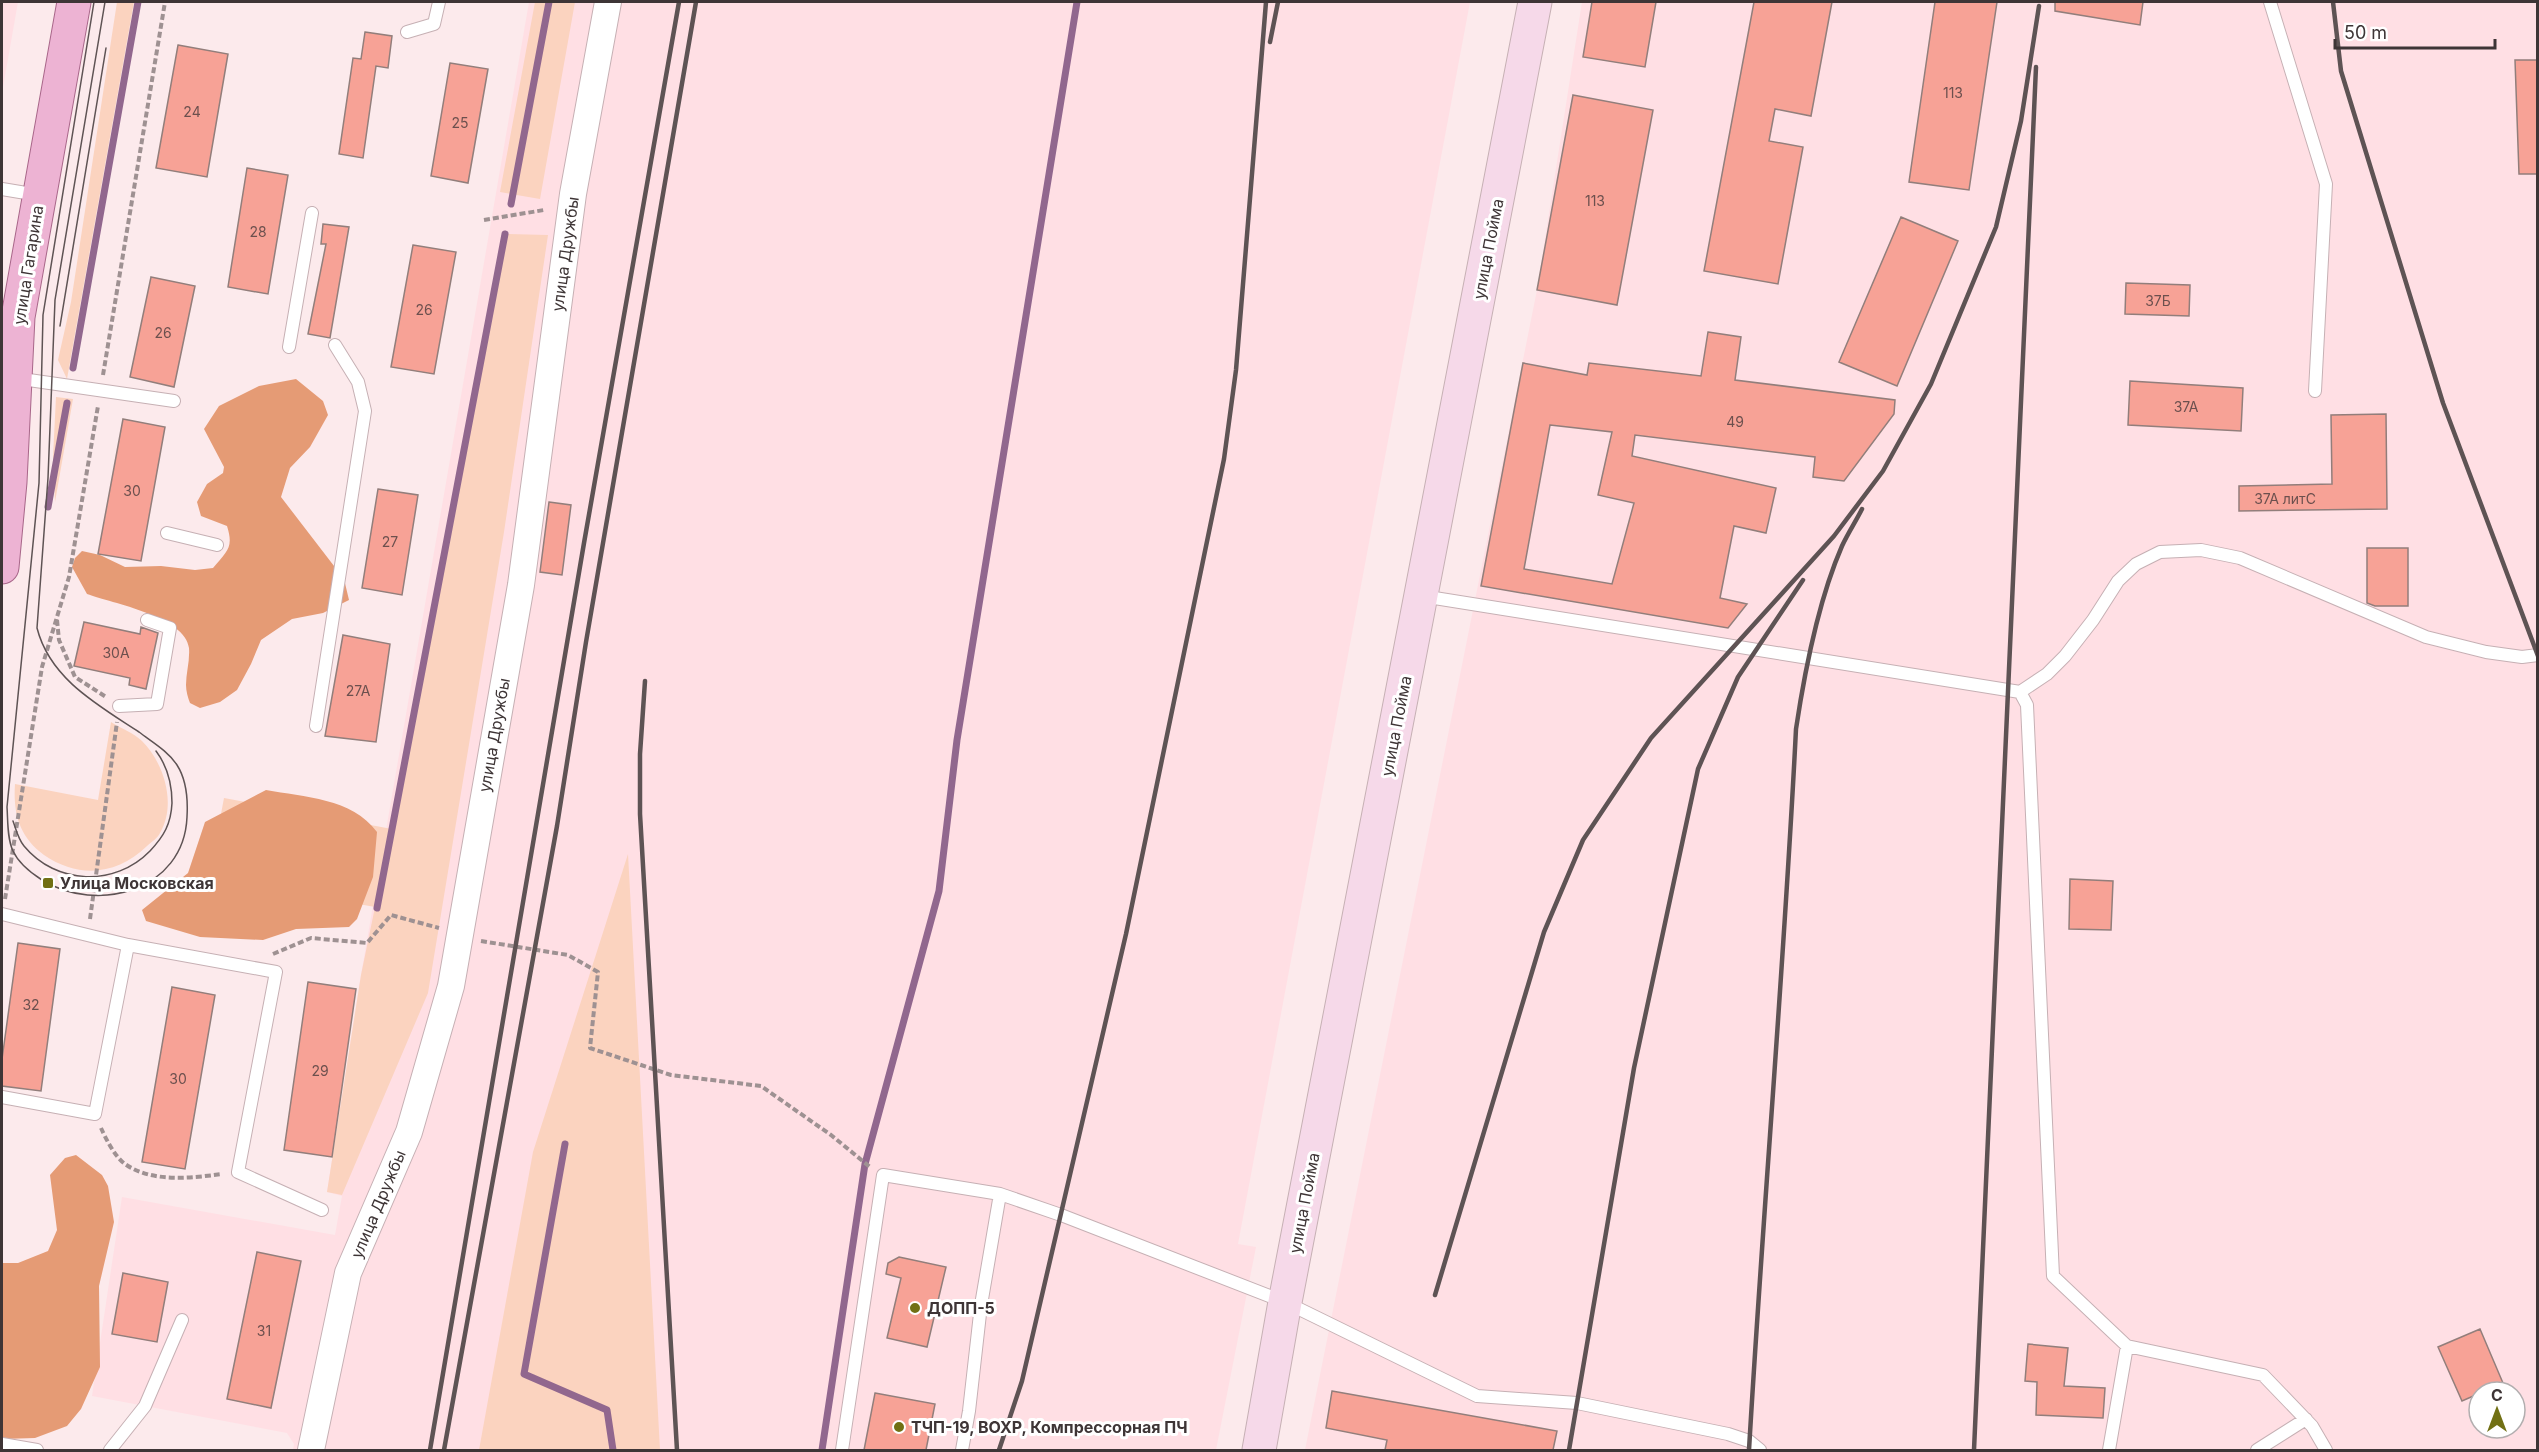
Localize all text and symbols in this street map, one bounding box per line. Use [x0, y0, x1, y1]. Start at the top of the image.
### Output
scale bar [2335, 12, 2496, 50]
text: 50 m [2344, 22, 2387, 43]
house number: 113 [1943, 84, 1963, 101]
house number: 24 [183, 103, 201, 120]
house number: 25 [451, 114, 469, 131]
house number: 113 [1585, 192, 1605, 209]
street label: улица Дружбы [547, 195, 583, 313]
street label: улица Пойма [1468, 197, 1508, 301]
street label: улица Гагарина [9, 204, 47, 326]
house number: 28 [249, 223, 267, 240]
house number: 37Б [2145, 292, 2171, 309]
house number: 26 [415, 301, 433, 318]
house number: 26 [154, 324, 172, 341]
house number: 37А [2174, 398, 2199, 415]
house number: 49 [1726, 413, 1744, 430]
house number: 30 [123, 482, 141, 499]
house number: 37А литС [2254, 490, 2316, 507]
house number: 27 [382, 533, 398, 550]
house number: 30А [102, 644, 130, 661]
street label: улица Пойма [1376, 674, 1416, 778]
street label: улица Дружбы [474, 676, 514, 794]
house number: 27А [346, 682, 371, 699]
place label: Улица Московская [60, 873, 214, 893]
marker: Улица Московская [41, 876, 55, 890]
house number: 32 [22, 996, 40, 1013]
house number: 29 [311, 1062, 329, 1079]
house number: 30 [169, 1070, 187, 1087]
street label: улица Дружбы [346, 1147, 410, 1261]
street label: улица Пойма [1284, 1151, 1324, 1255]
place label: ДОПП-5 [927, 1298, 995, 1318]
marker: ДОПП-5 [908, 1301, 922, 1315]
house number: 31 [257, 1322, 271, 1339]
north arrow [2467, 1380, 2527, 1440]
text: С [2491, 1385, 2503, 1405]
place label: ТЧП-19, ВОХР, Компрессорная ПЧ [911, 1417, 1188, 1437]
marker: ТЧП-19, ВОХР, Компрессорная ПЧ [892, 1420, 906, 1434]

